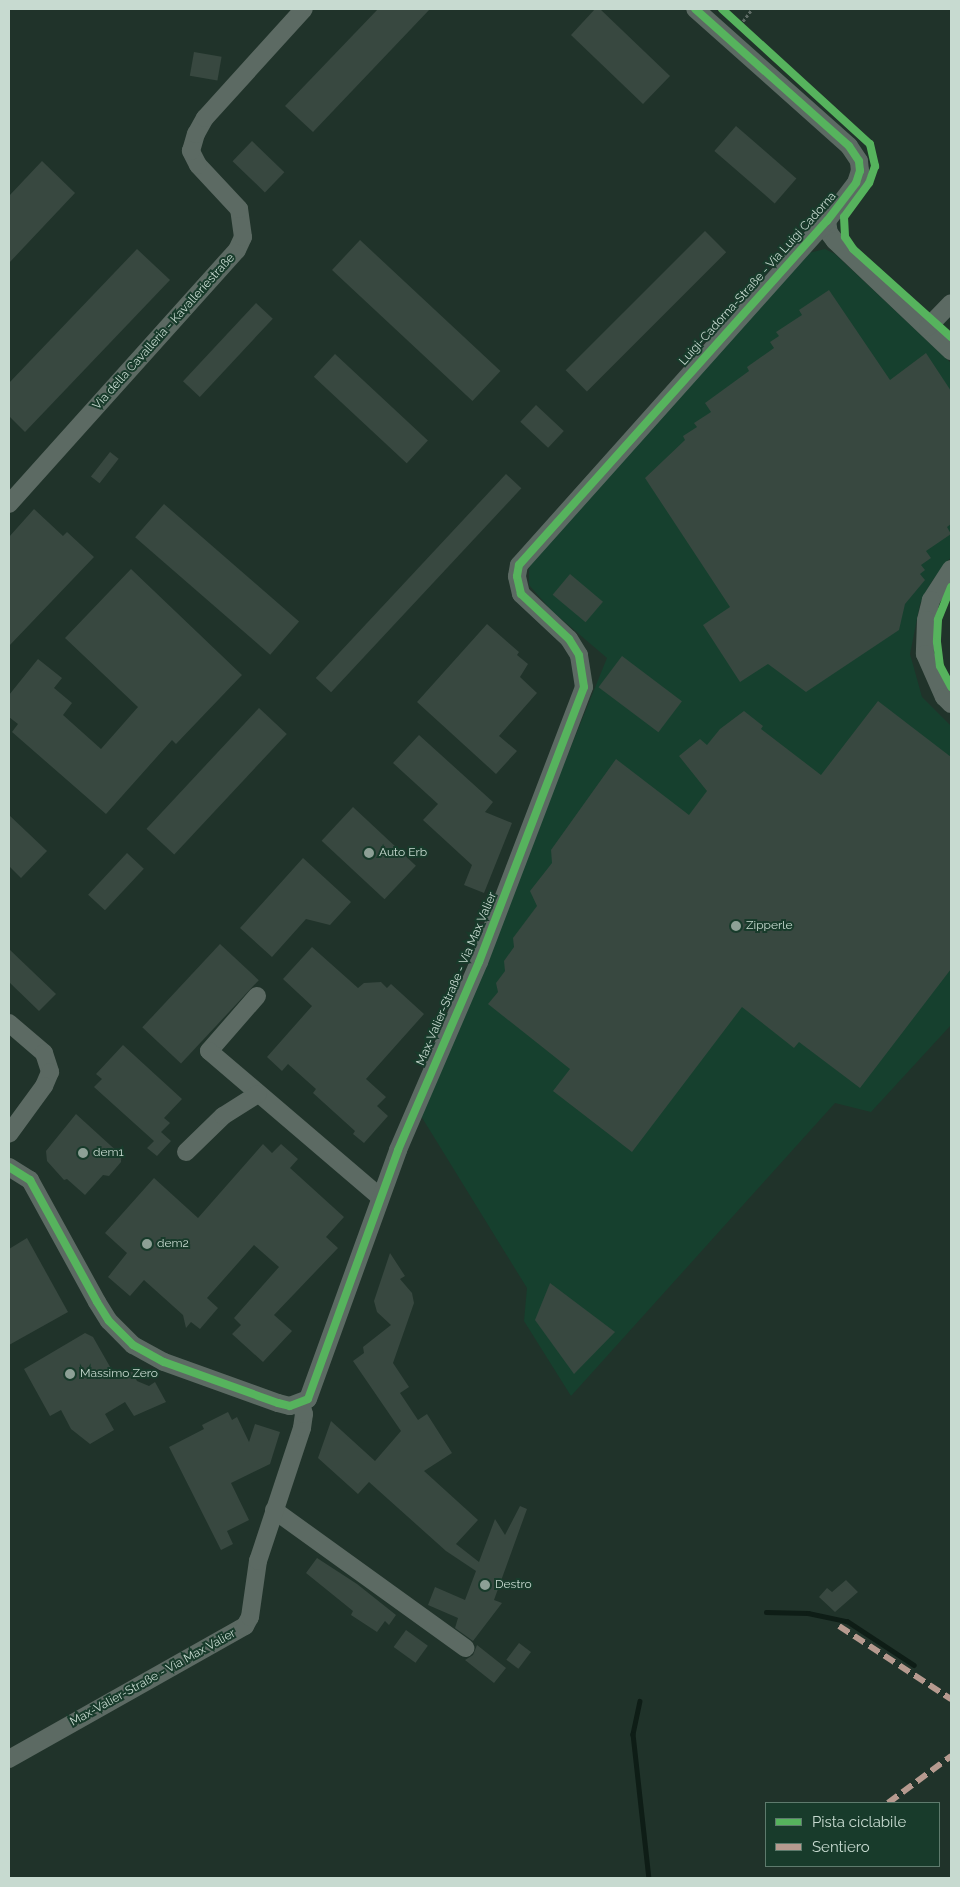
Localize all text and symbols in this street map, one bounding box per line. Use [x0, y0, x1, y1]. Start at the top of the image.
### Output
street label: Luigi-Cadorna-Straße - Via Luigi Cadorna [676, 189, 840, 369]
street label: Via della Cavalleria - Kavalleriestraße [90, 251, 238, 413]
place label: Auto Erb [379, 846, 427, 860]
marker: Auto Erb [363, 847, 375, 859]
street label: Max-Valier-Straße - Via Max Valier [414, 890, 500, 1068]
place label: Zipperle [746, 919, 793, 933]
marker: Zipperle [730, 920, 742, 932]
place label: dem1 [93, 1146, 124, 1160]
marker: dem1 [77, 1147, 89, 1159]
place label: dem2 [157, 1237, 189, 1251]
marker: dem2 [141, 1238, 153, 1250]
place label: Massimo Zero [80, 1367, 158, 1381]
marker: Massimo Zero [64, 1368, 76, 1380]
place label: Destro [495, 1578, 532, 1592]
marker: Destro [479, 1579, 491, 1591]
street label: Max-Valier-Straße - Via Max Valier [67, 1626, 239, 1730]
legend [765, 1802, 940, 1867]
text: Pista ciclabile [812, 1813, 906, 1831]
text: Sentiero [812, 1838, 870, 1856]

